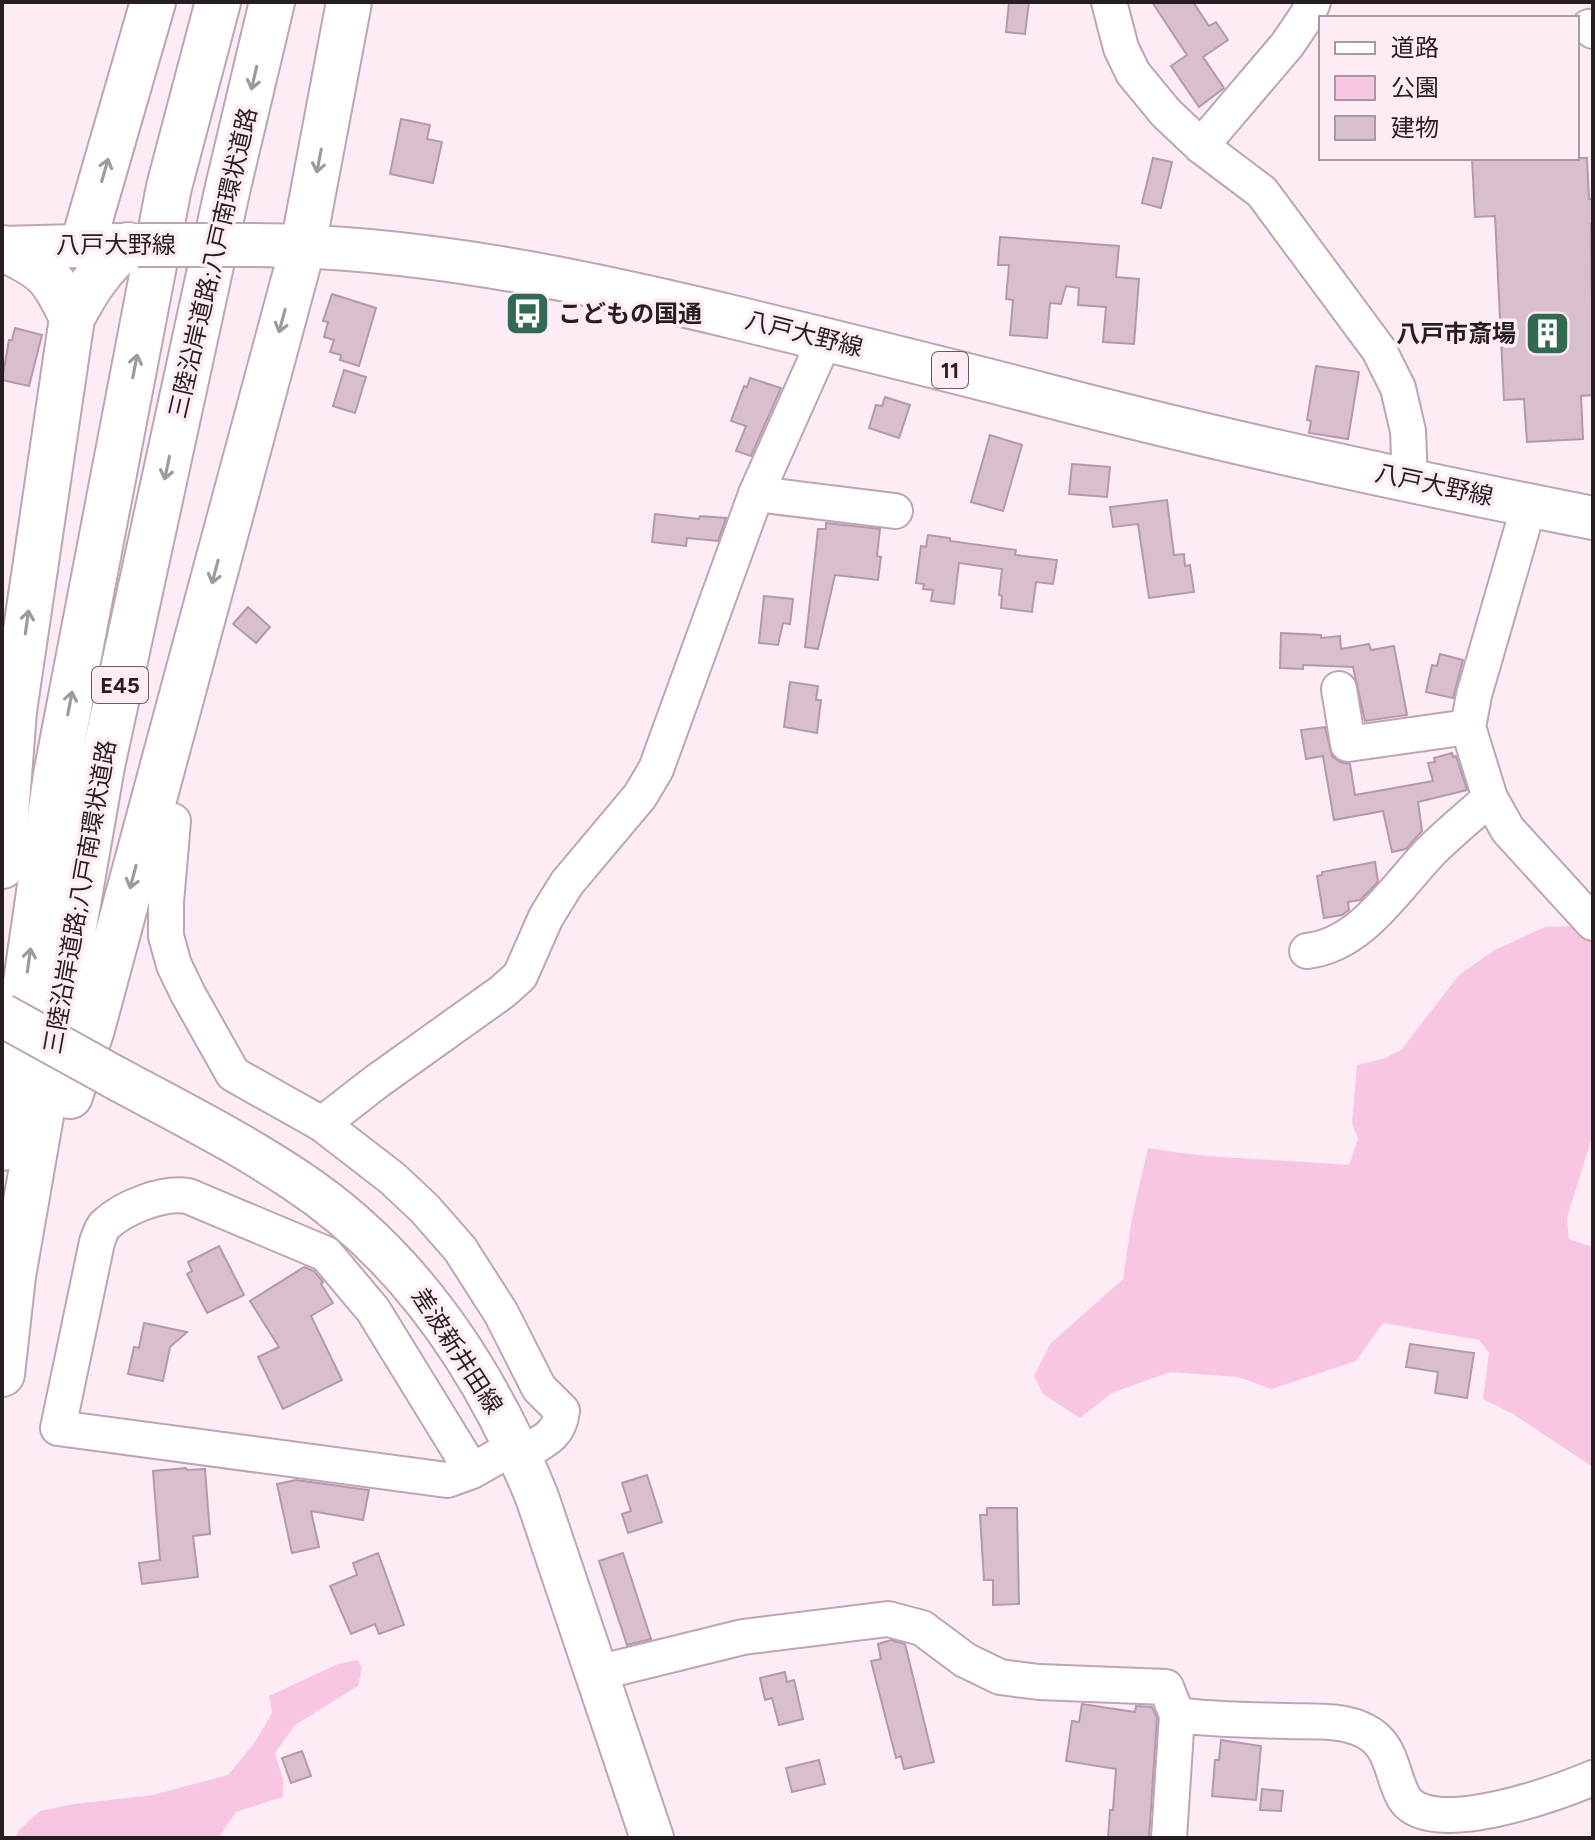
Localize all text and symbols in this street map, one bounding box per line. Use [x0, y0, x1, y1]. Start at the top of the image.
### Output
legend [1319, 16, 1579, 160]
text: 道路 [1391, 33, 1439, 62]
one-way arrow [246, 64, 261, 90]
text: 公園 [1391, 73, 1439, 102]
street label: 三陸沿岸道路;八戸南環状道路 [163, 105, 262, 421]
text: 建物 [1391, 113, 1439, 142]
one-way arrow [311, 148, 326, 173]
one-way arrow [98, 157, 113, 183]
street label: 八戸大野線 [56, 230, 176, 259]
bus stop icon: こどもの国通 [503, 290, 551, 338]
place label: こどもの国通 [558, 299, 702, 328]
street label: 八戸大野線 [742, 305, 866, 362]
one-way arrow [274, 307, 289, 333]
building icon: 八戸市斎場 [1523, 310, 1571, 358]
place label: 八戸市斎場 [1396, 319, 1516, 348]
road number: 11 [932, 352, 968, 388]
one-way arrow [128, 353, 143, 379]
one-way arrow [159, 455, 174, 481]
street label: 八戸大野線 [1372, 458, 1496, 511]
one-way arrow [206, 558, 221, 584]
one-way arrow [20, 610, 35, 635]
road number: E45 [92, 667, 148, 703]
one-way arrow [63, 691, 78, 717]
street label: 三陸沿岸道路;八戸南環状道路 [38, 738, 121, 1056]
one-way arrow [124, 864, 139, 890]
one-way arrow [22, 948, 37, 973]
street label: 差波新井田線 [406, 1282, 509, 1419]

